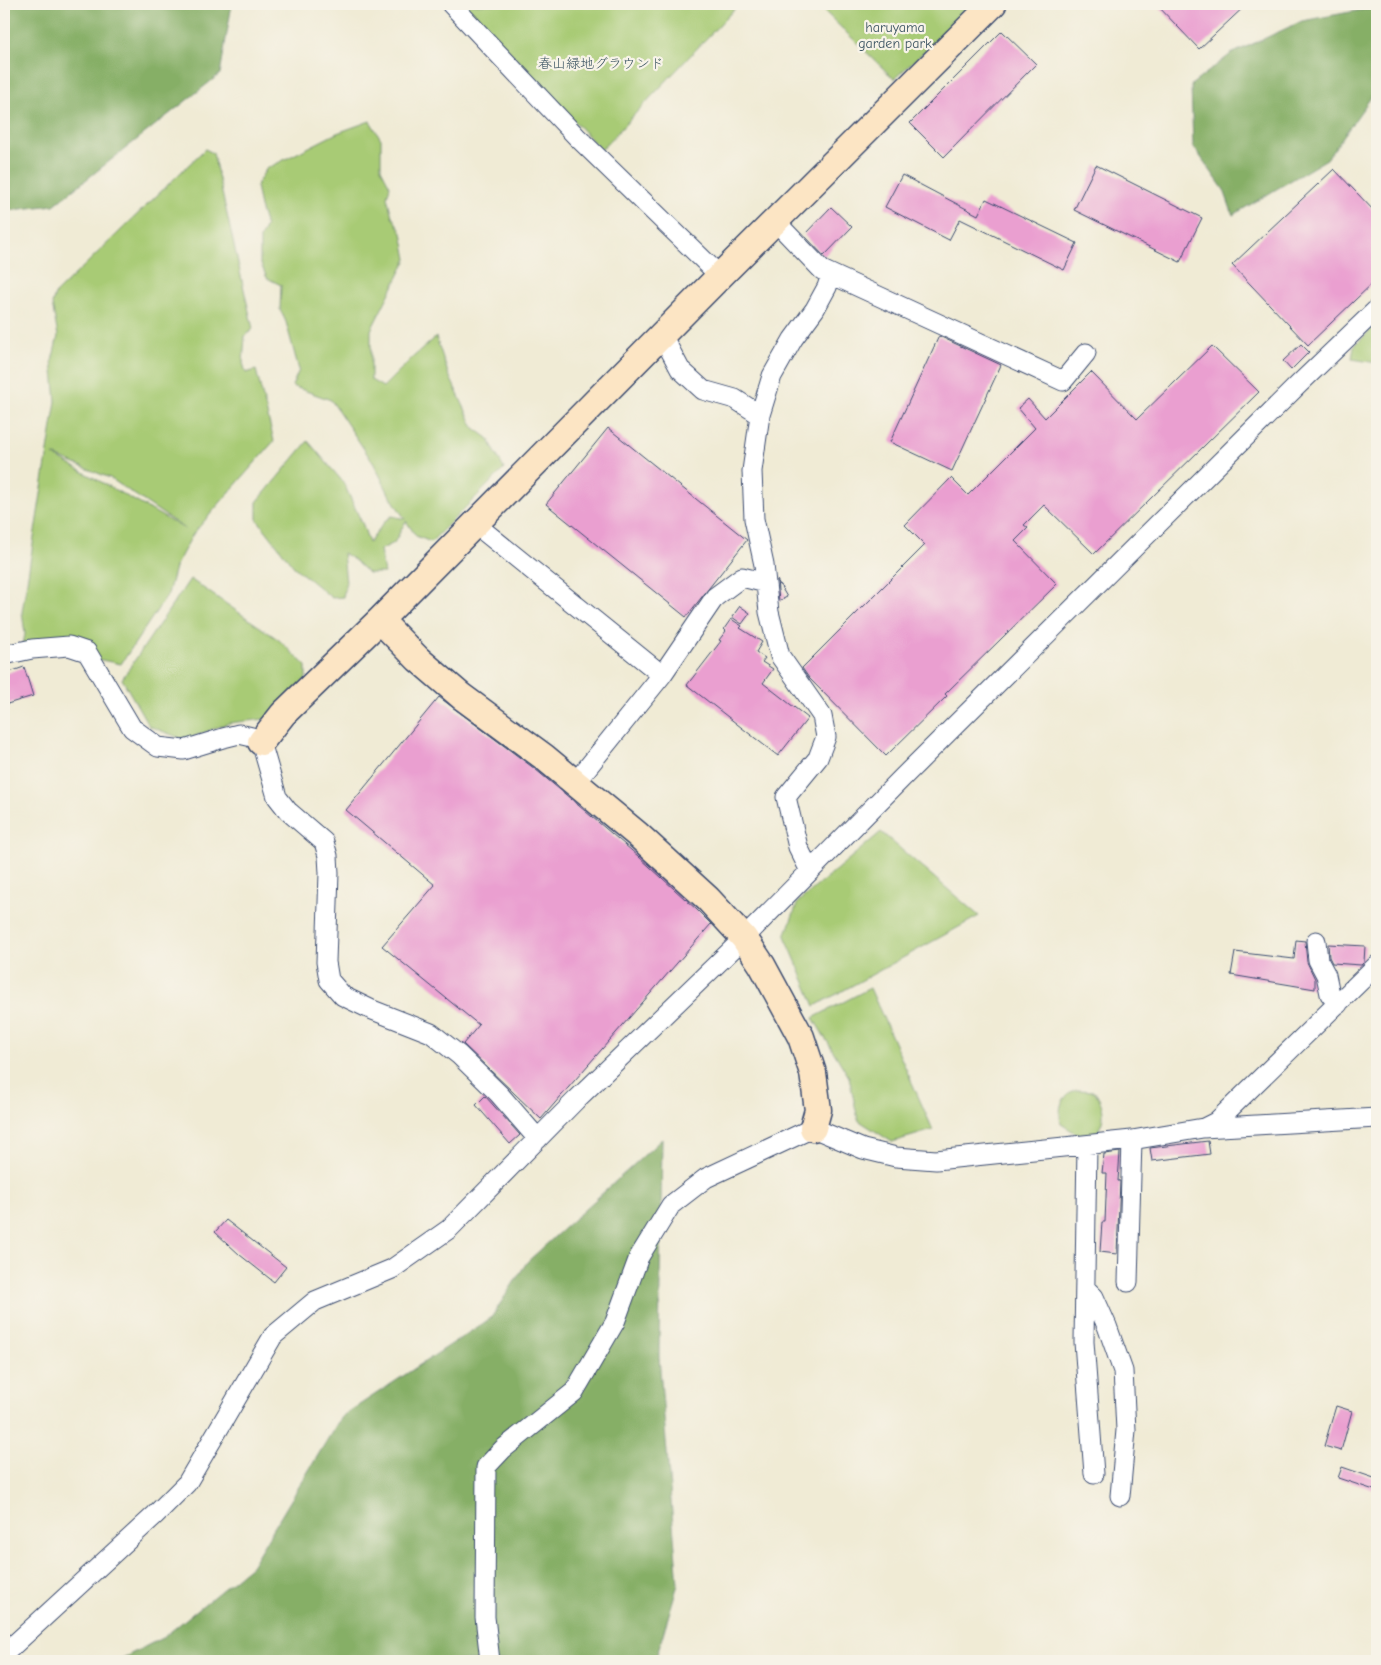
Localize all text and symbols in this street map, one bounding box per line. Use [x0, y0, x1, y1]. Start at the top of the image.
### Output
park label: haruyama garden park [858, 19, 932, 52]
park label: 春山緑地グラウンド [538, 55, 664, 72]

